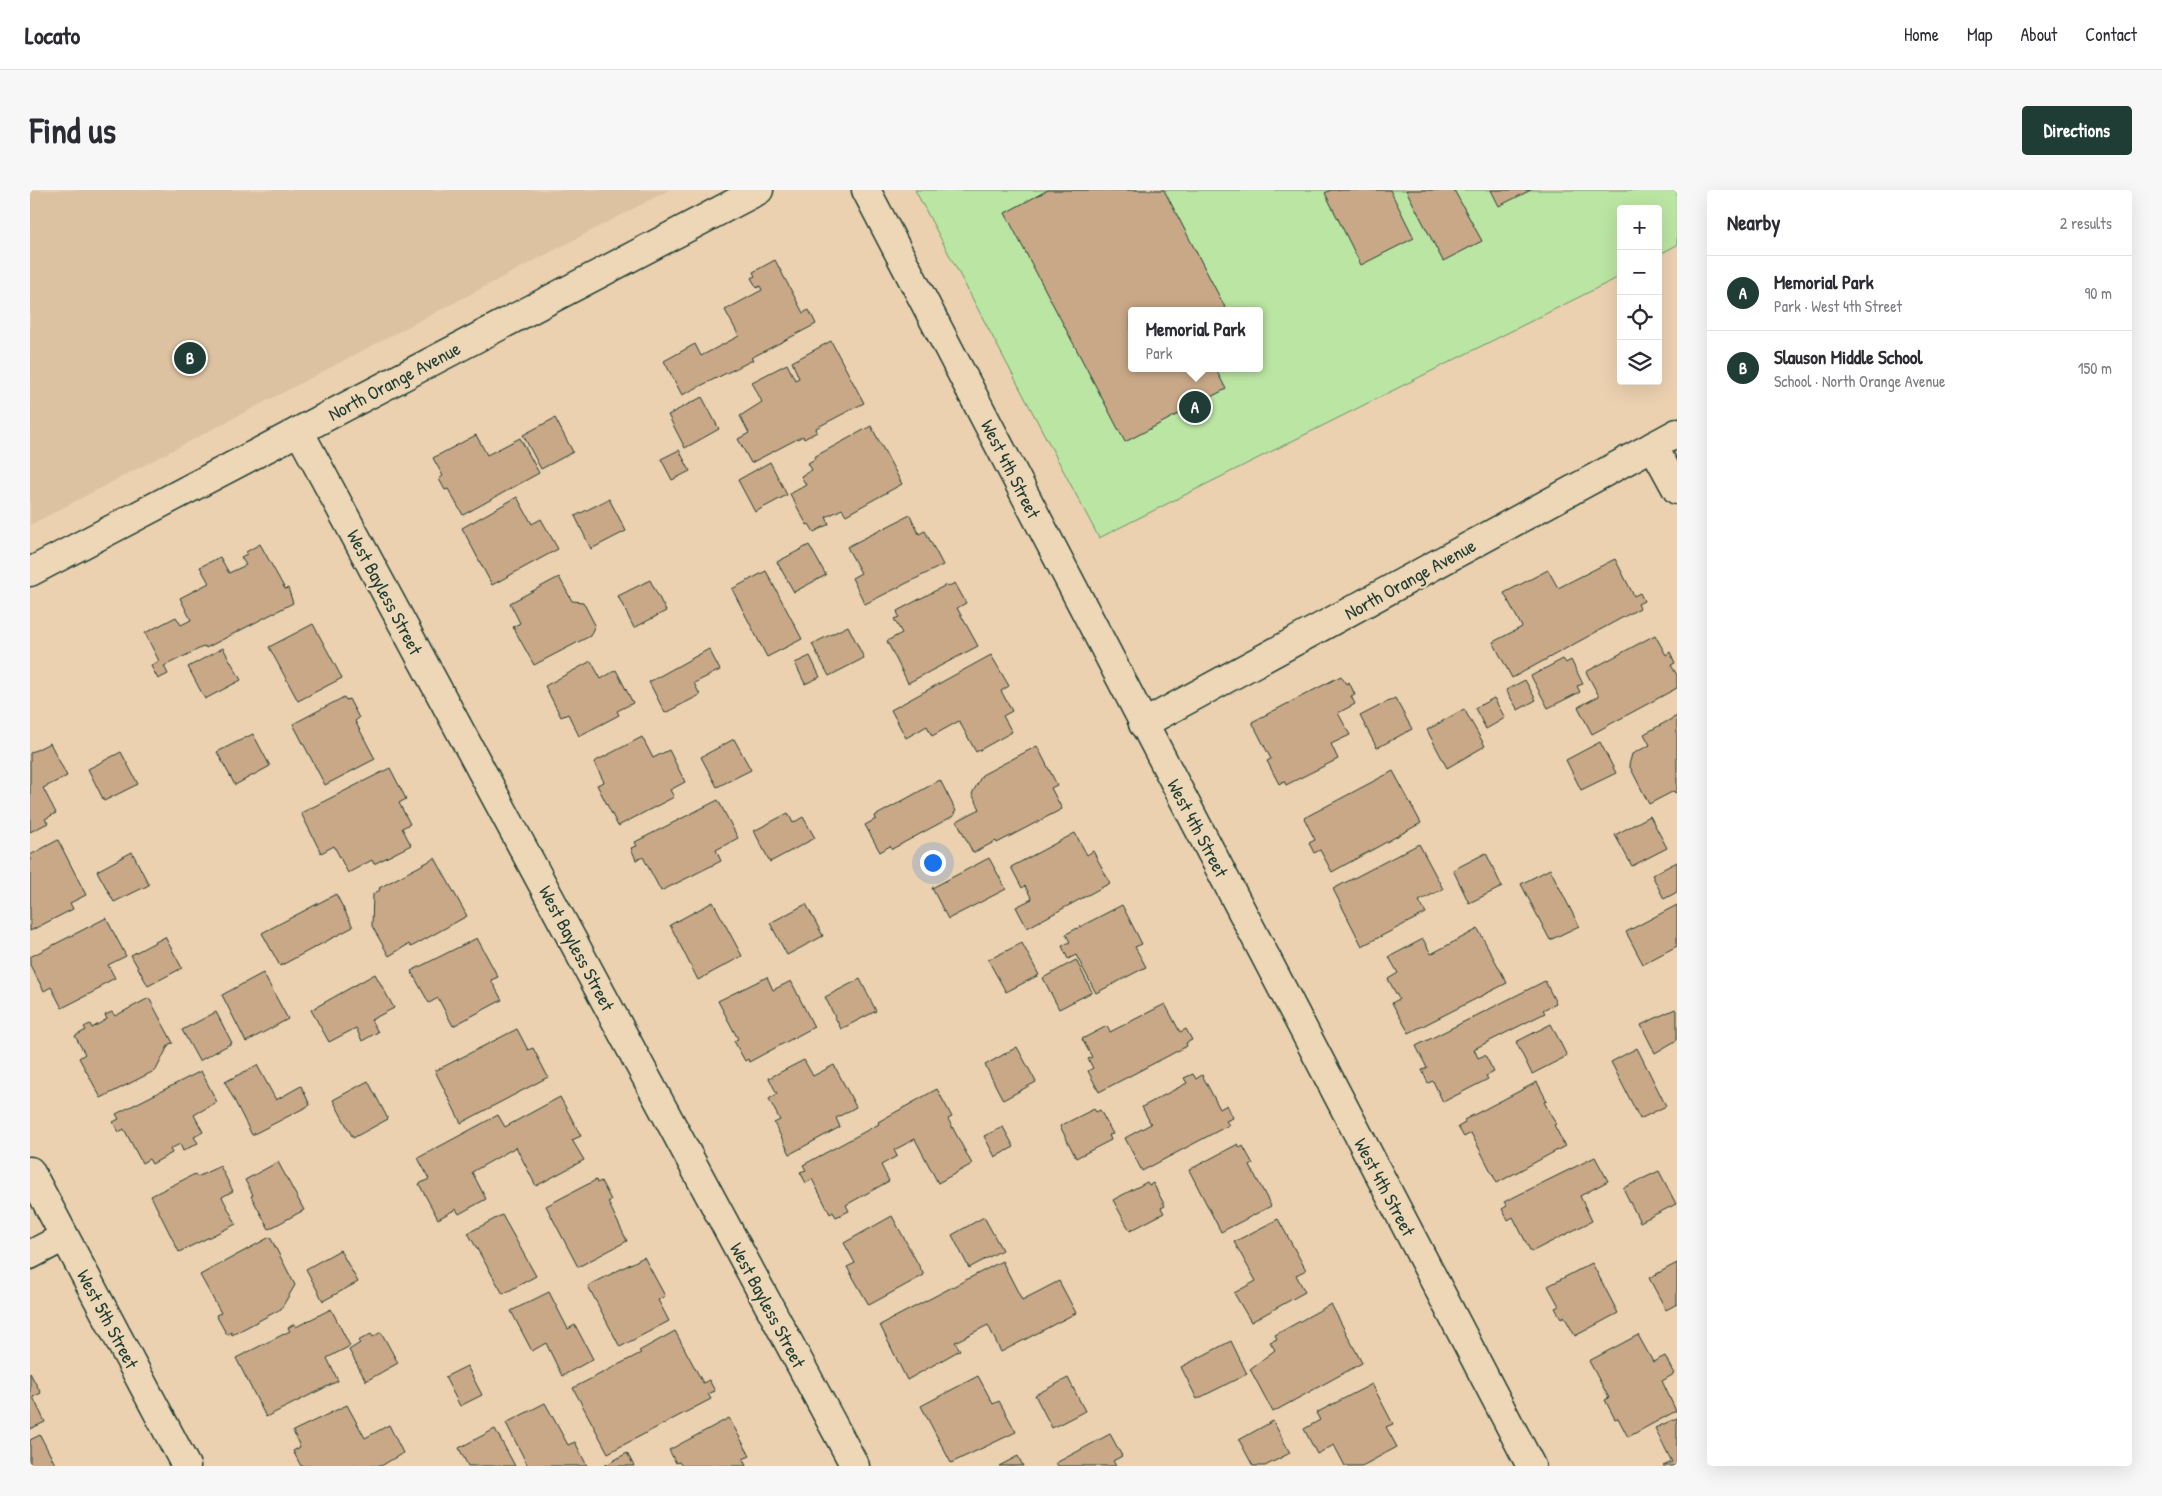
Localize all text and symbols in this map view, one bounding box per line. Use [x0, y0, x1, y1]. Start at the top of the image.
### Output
text: Locato [25, 19, 80, 51]
text: Home [1904, 22, 1939, 47]
text: Map [1967, 22, 1992, 47]
text: About [2020, 22, 2057, 47]
text: Contact [2085, 22, 2137, 47]
button: Directions [2022, 106, 2132, 155]
text: Find us [30, 107, 116, 154]
map controls [1617, 205, 1662, 385]
button: + [1617, 205, 1662, 250]
text: Nearby [1727, 208, 1780, 237]
text: 2 results [2060, 212, 2112, 234]
button: − [1617, 250, 1662, 295]
text: Memorial Park [1774, 269, 1874, 295]
text: A [1739, 282, 1747, 304]
text: 90 m [2084, 282, 2112, 304]
button: locate [1617, 295, 1662, 340]
text: Park · West 4th Street [1774, 295, 1902, 317]
popup [1128, 307, 1263, 372]
text: Memorial Park [1146, 316, 1245, 342]
street label: North Orange Avenue [323, 335, 465, 427]
pin: B [174, 339, 206, 377]
button: layers [1617, 340, 1662, 385]
text: Park [1146, 342, 1172, 364]
text: Slauson Middle School [1774, 344, 1923, 370]
text: B [1739, 357, 1747, 379]
text: 150 m [2078, 357, 2112, 379]
text: School · North Orange Avenue [1774, 370, 1945, 392]
pin: A [1179, 388, 1211, 426]
street label: West 4th Street [975, 415, 1047, 523]
street label: West Bayless Street [341, 525, 429, 660]
street label: North Orange Avenue [1340, 532, 1481, 626]
street label: West 4th Street [1161, 774, 1235, 882]
your location [920, 850, 946, 876]
street label: West Bayless Street [533, 881, 621, 1016]
street label: West 4th Street [1348, 1133, 1422, 1241]
street label: West Bayless Street [724, 1238, 812, 1373]
street label: West 5th Street [71, 1265, 145, 1373]

